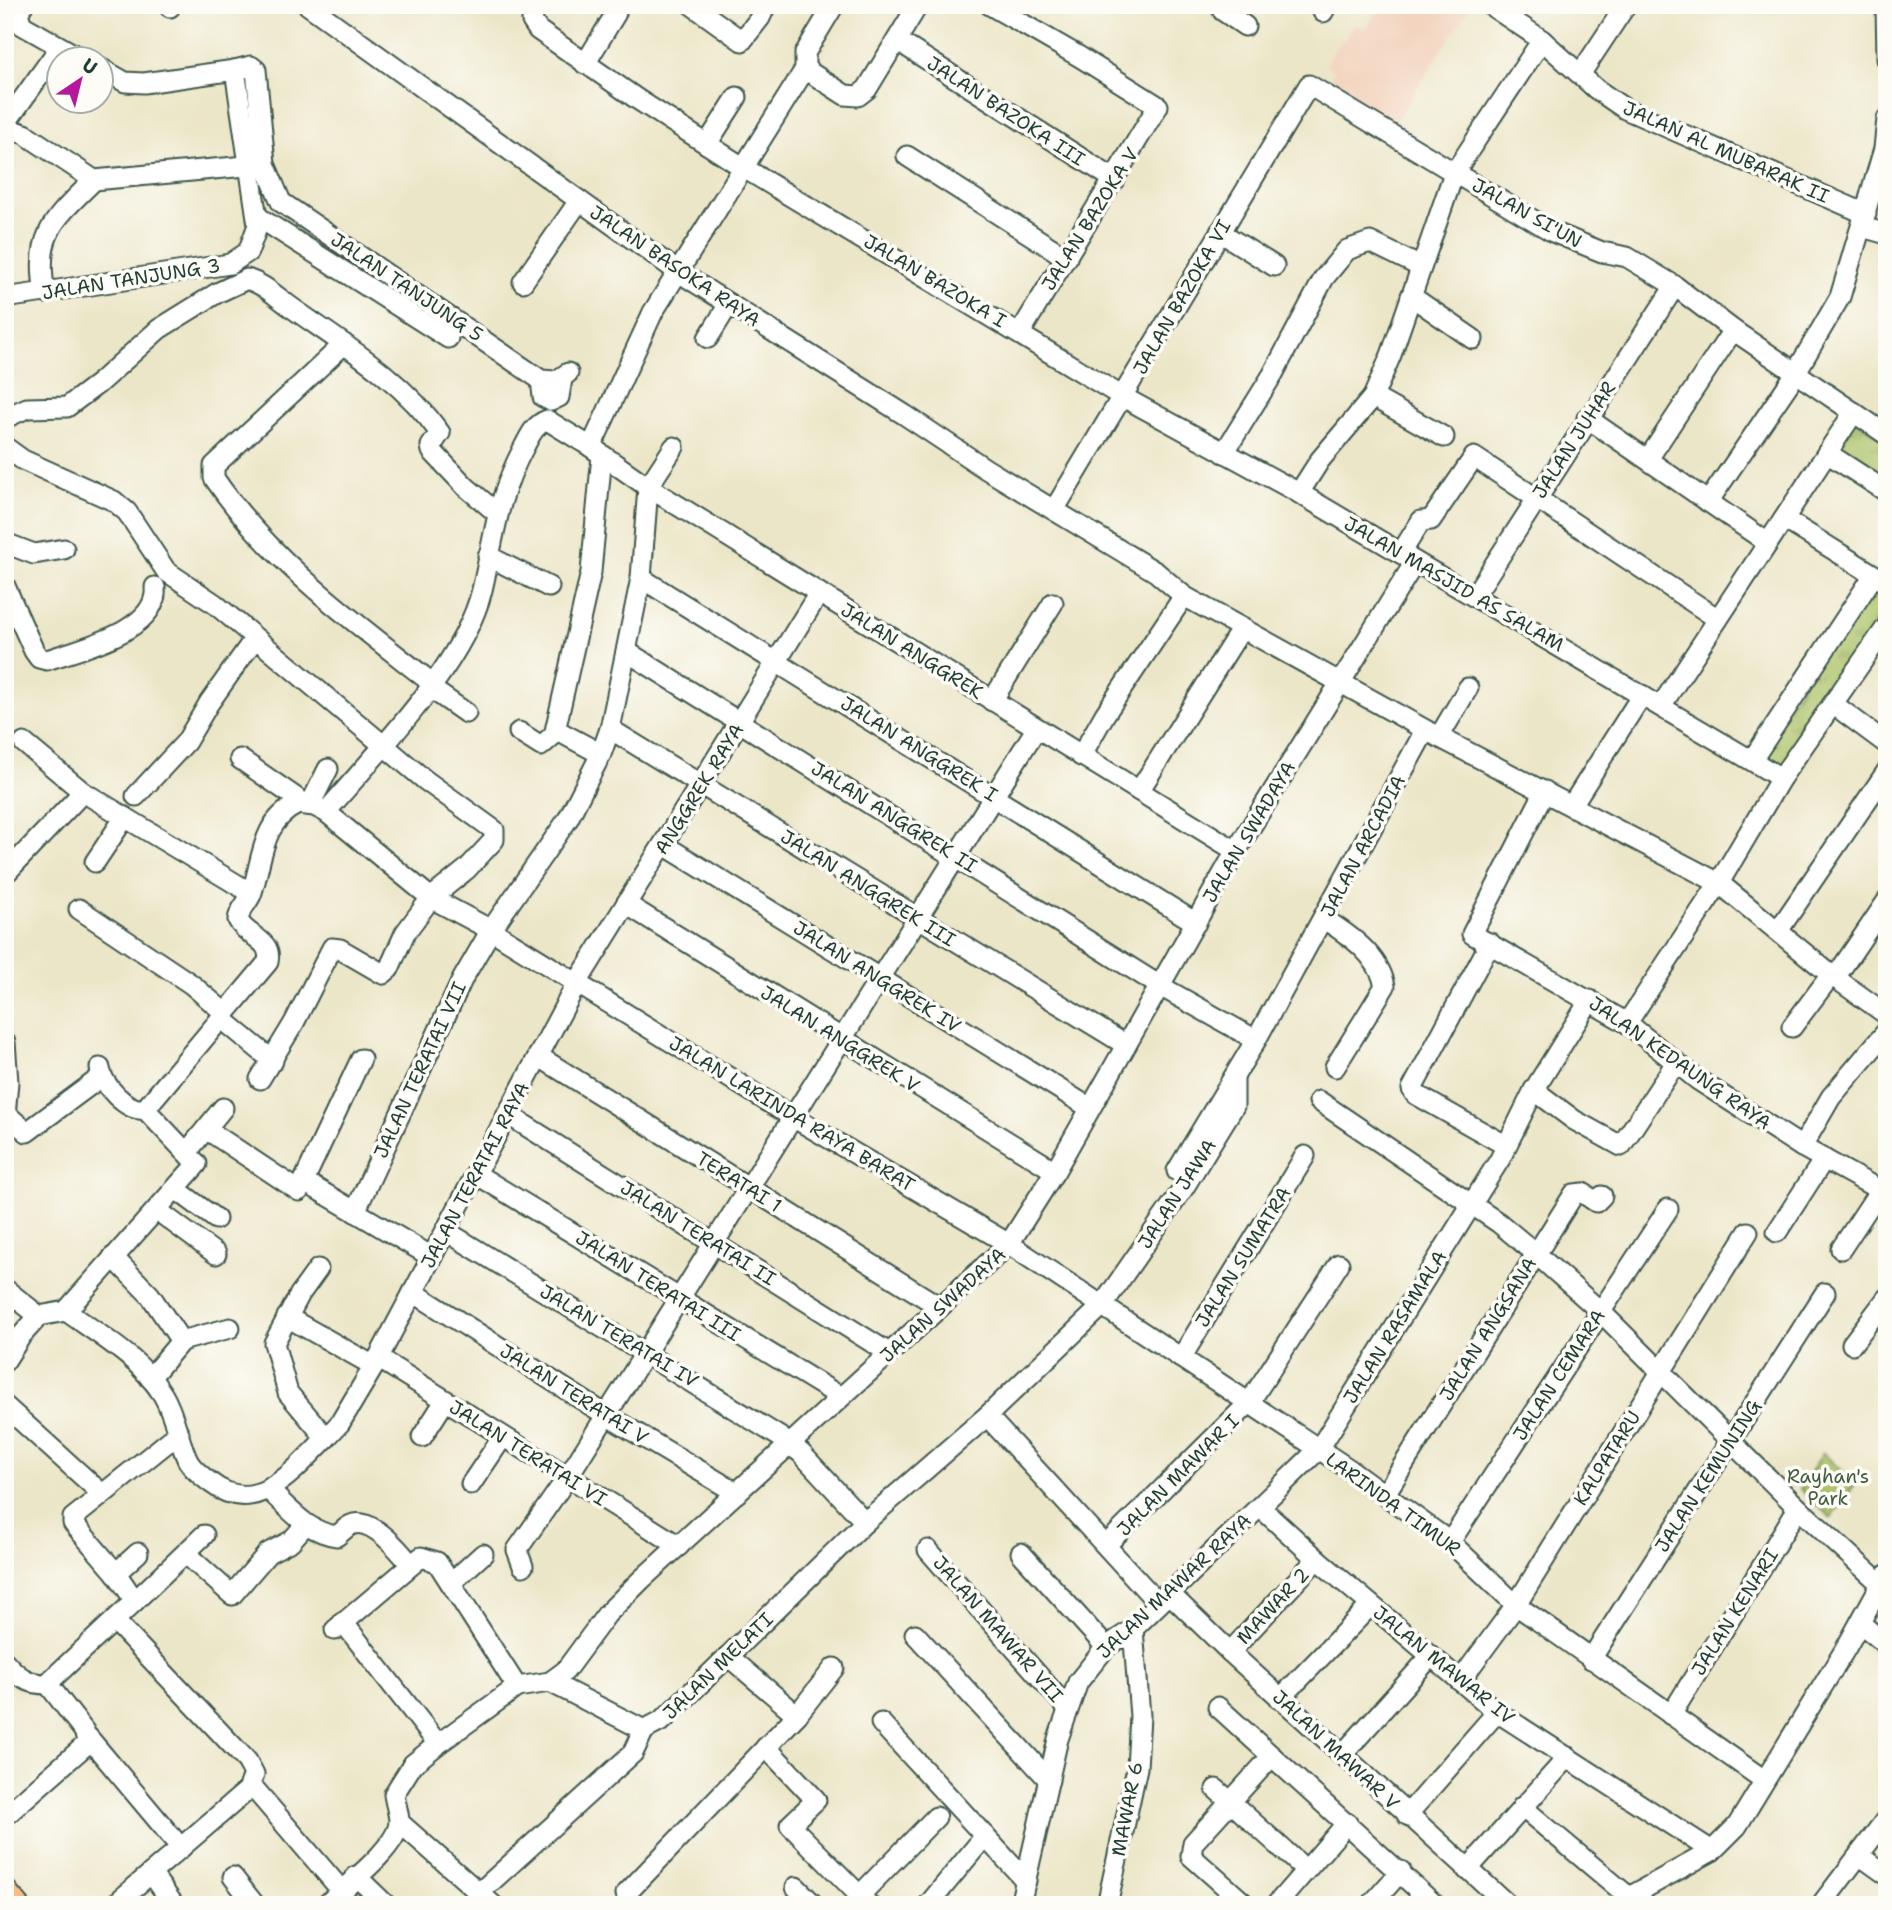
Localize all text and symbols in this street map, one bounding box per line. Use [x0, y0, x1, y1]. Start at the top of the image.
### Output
north arrow [46, 46, 116, 116]
street label: JALAN BAZOKA III [922, 51, 1090, 171]
text: U [77, 53, 102, 80]
street label: JALAN AL MUBARAK II [1619, 95, 1833, 209]
street label: JALAN BAZOKA V [1036, 143, 1144, 295]
street label: JALAN SI'UN [1468, 172, 1586, 254]
street label: JALAN BASOKA RAYA [585, 200, 765, 332]
street label: JALAN BAZOKA VI [1127, 215, 1237, 379]
street label: JALAN TANJUNG 5 [326, 227, 488, 347]
street label: JALAN BAZOKA I [859, 229, 1011, 333]
street label: JALAN TANJUNG 3 [40, 253, 222, 305]
street label: JALAN JUHAR [1527, 377, 1621, 503]
street label: JALAN MASJID AS SALAM [1340, 511, 1568, 657]
street label: JALAN ANGGREK [836, 597, 988, 705]
street label: JALAN ANGGREK I [836, 691, 1002, 807]
street label: ANGGREK RAYA [649, 719, 749, 859]
street label: JALAN ANGGREK II [806, 756, 982, 878]
street label: JALAN SWADAYA [1197, 757, 1301, 907]
street label: JALAN ARCADIA [1315, 770, 1411, 921]
street label: JALAN ANGGREK III [776, 824, 960, 952]
street label: JALAN ANGGREK IV [788, 915, 966, 1039]
street label: JALAN TERATAI VII [368, 978, 472, 1162]
street label: JALAN ANGGREK V [756, 980, 924, 1098]
street label: JALAN KEDAUNG RAYA [1584, 991, 1776, 1136]
street label: JALAN LARINDA RAYA BARAT [664, 1031, 920, 1198]
street label: JALAN TERATAI RAYA [415, 1077, 535, 1272]
street label: JALAN JAWA [1132, 1134, 1222, 1254]
street label: TERATAI 1 [692, 1146, 786, 1218]
street label: JALAN TERATAI II [615, 1175, 781, 1291]
street label: JALAN SUMATRA [1190, 1182, 1296, 1332]
street label: JALAN TERATAI III [571, 1225, 745, 1347]
street label: JALAN SWADAYA [875, 1242, 1011, 1368]
street label: JALAN RASAMALA [1338, 1246, 1452, 1408]
street label: JALAN ANGSANA [1434, 1252, 1542, 1405]
street label: JALAN TERATAI IV [535, 1279, 703, 1393]
street label: JALAN CEMARA [1507, 1304, 1611, 1445]
street label: JALAN TERATAI V [495, 1338, 653, 1450]
street label: JALAN TERATAI VI [445, 1394, 611, 1512]
street label: JALAN KEMUNING [1649, 1395, 1767, 1557]
street label: KALPATARU [1568, 1406, 1646, 1510]
street label: JALAN MAWAR I [1112, 1409, 1244, 1541]
street label: LARINDA TIMUR [1321, 1447, 1465, 1561]
park label: Rayhan's Park [1787, 1464, 1869, 1511]
street label: JALAN MAWAR RAYA [1092, 1508, 1257, 1664]
street label: JALAN KENARI [1686, 1544, 1784, 1680]
street label: JALAN MAWAR VII [927, 1550, 1069, 1708]
street label: MAWAR 2 [1231, 1562, 1315, 1650]
street label: JALAN MAWAR IV [1368, 1600, 1520, 1730]
street label: JALAN MELATI [658, 1607, 778, 1725]
street label: JALAN MAWAR V [1267, 1685, 1405, 1816]
street label: MAWAR 6 [1106, 1760, 1148, 1858]

